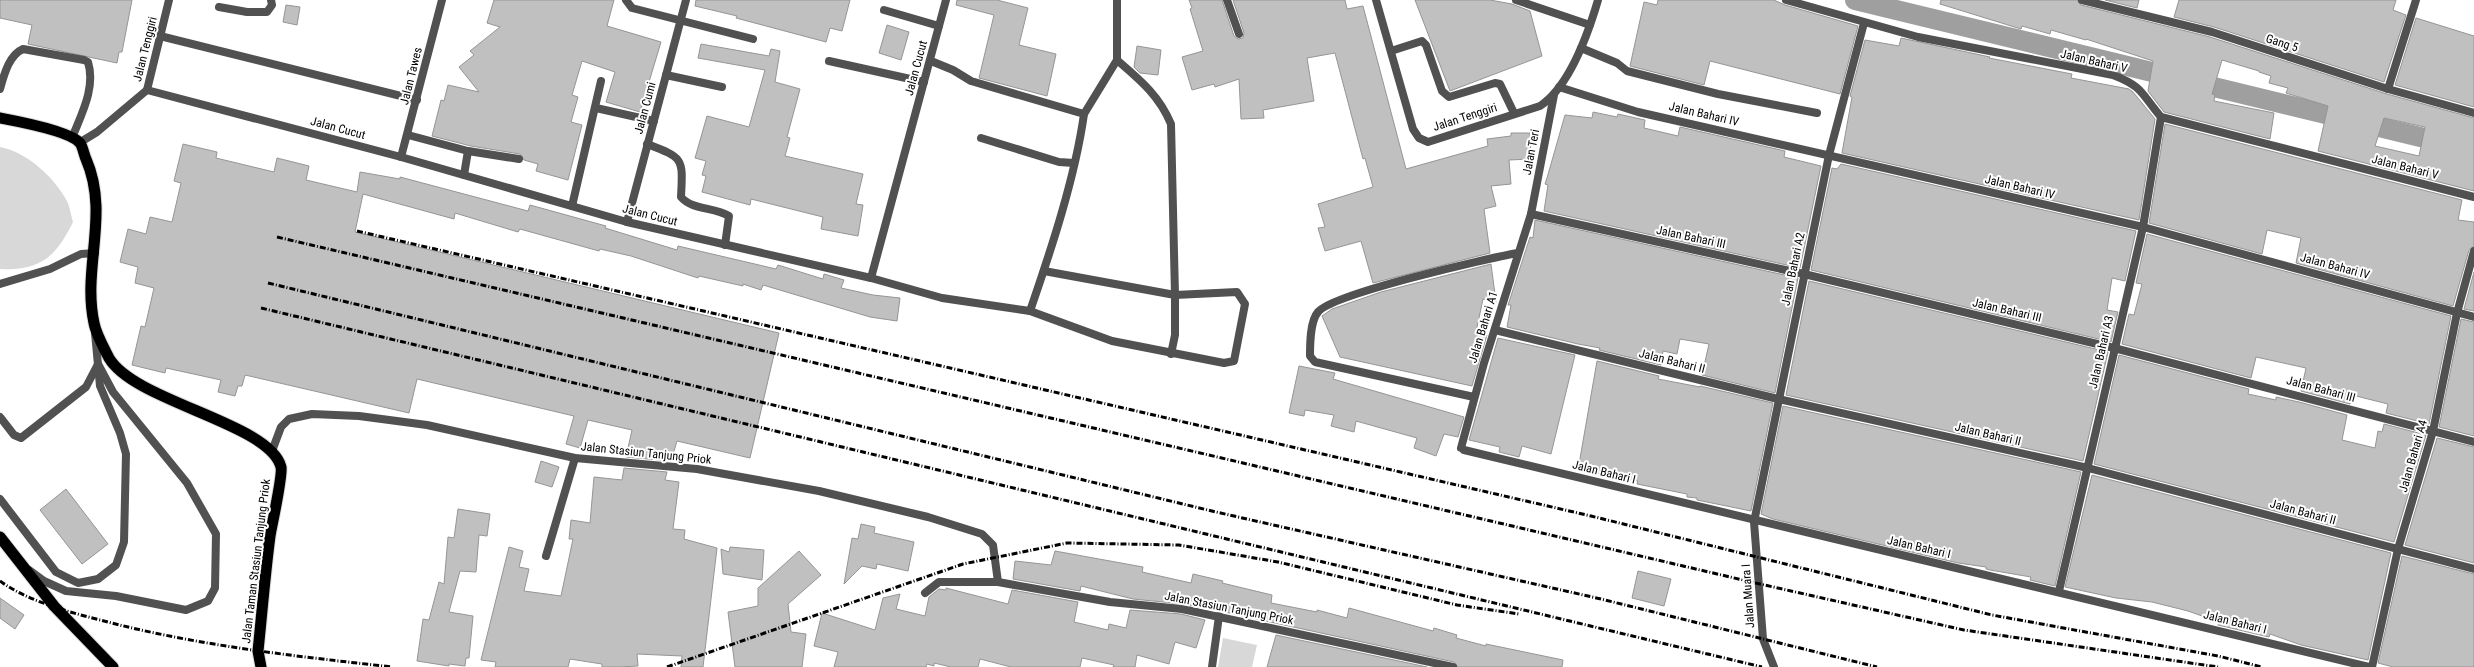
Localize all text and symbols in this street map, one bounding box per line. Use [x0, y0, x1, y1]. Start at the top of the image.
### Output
street label: Jalan Tenggiri [130, 15, 160, 83]
street label: Gang 5 [2264, 31, 2300, 55]
street label: Jalan Cucut [902, 39, 930, 97]
street label: Jalan Tawes [397, 46, 425, 106]
street label: Jalan Bahari V [2059, 46, 2129, 76]
street label: Jalan Cumi [631, 81, 659, 135]
street label: Jalan Bahari IV [1668, 99, 1741, 129]
street label: Jalan Tenggiri [1431, 100, 1499, 134]
street label: Jalan Cucut [309, 114, 367, 142]
street label: Jalan Teri [1520, 128, 1542, 176]
street label: Jalan Bahari V [2370, 152, 2440, 182]
street label: Jalan Bahari IV [1984, 172, 2057, 202]
street label: Jalan Cucut [621, 201, 679, 229]
street label: Jalan Bahari III [1655, 223, 1727, 251]
street label: Jalan Bahari A2 [1778, 231, 1808, 307]
street label: Jalan Bahari IV [2299, 250, 2372, 282]
street label: Jalan Bahari A1 [1465, 289, 1501, 365]
street label: Jalan Bahari III [1971, 295, 2043, 325]
street label: Jalan Bahari A3 [2086, 314, 2116, 390]
street label: Jalan Bahari II [1637, 346, 1707, 376]
street label: Jalan Bahari III [2285, 373, 2357, 405]
street label: Jalan Bahari A4 [2396, 418, 2430, 494]
street label: Jalan Bahari II [1953, 420, 2023, 448]
street label: Jalan Stasiun Tanjung Priok [580, 439, 713, 467]
street label: Jalan Bahari I [1571, 457, 1637, 487]
street label: Jalan Taman Stasiun Tanjung Priok [239, 477, 273, 644]
street label: Jalan Bahari II [2269, 496, 2337, 528]
street label: Jalan Bahari I [1886, 533, 1952, 561]
street label: Jalan Muara I [1739, 564, 1757, 628]
street label: Jalan Stasiun Tanjung Priok [1163, 589, 1295, 627]
street label: Jalan Bahari I [2202, 607, 2268, 637]

